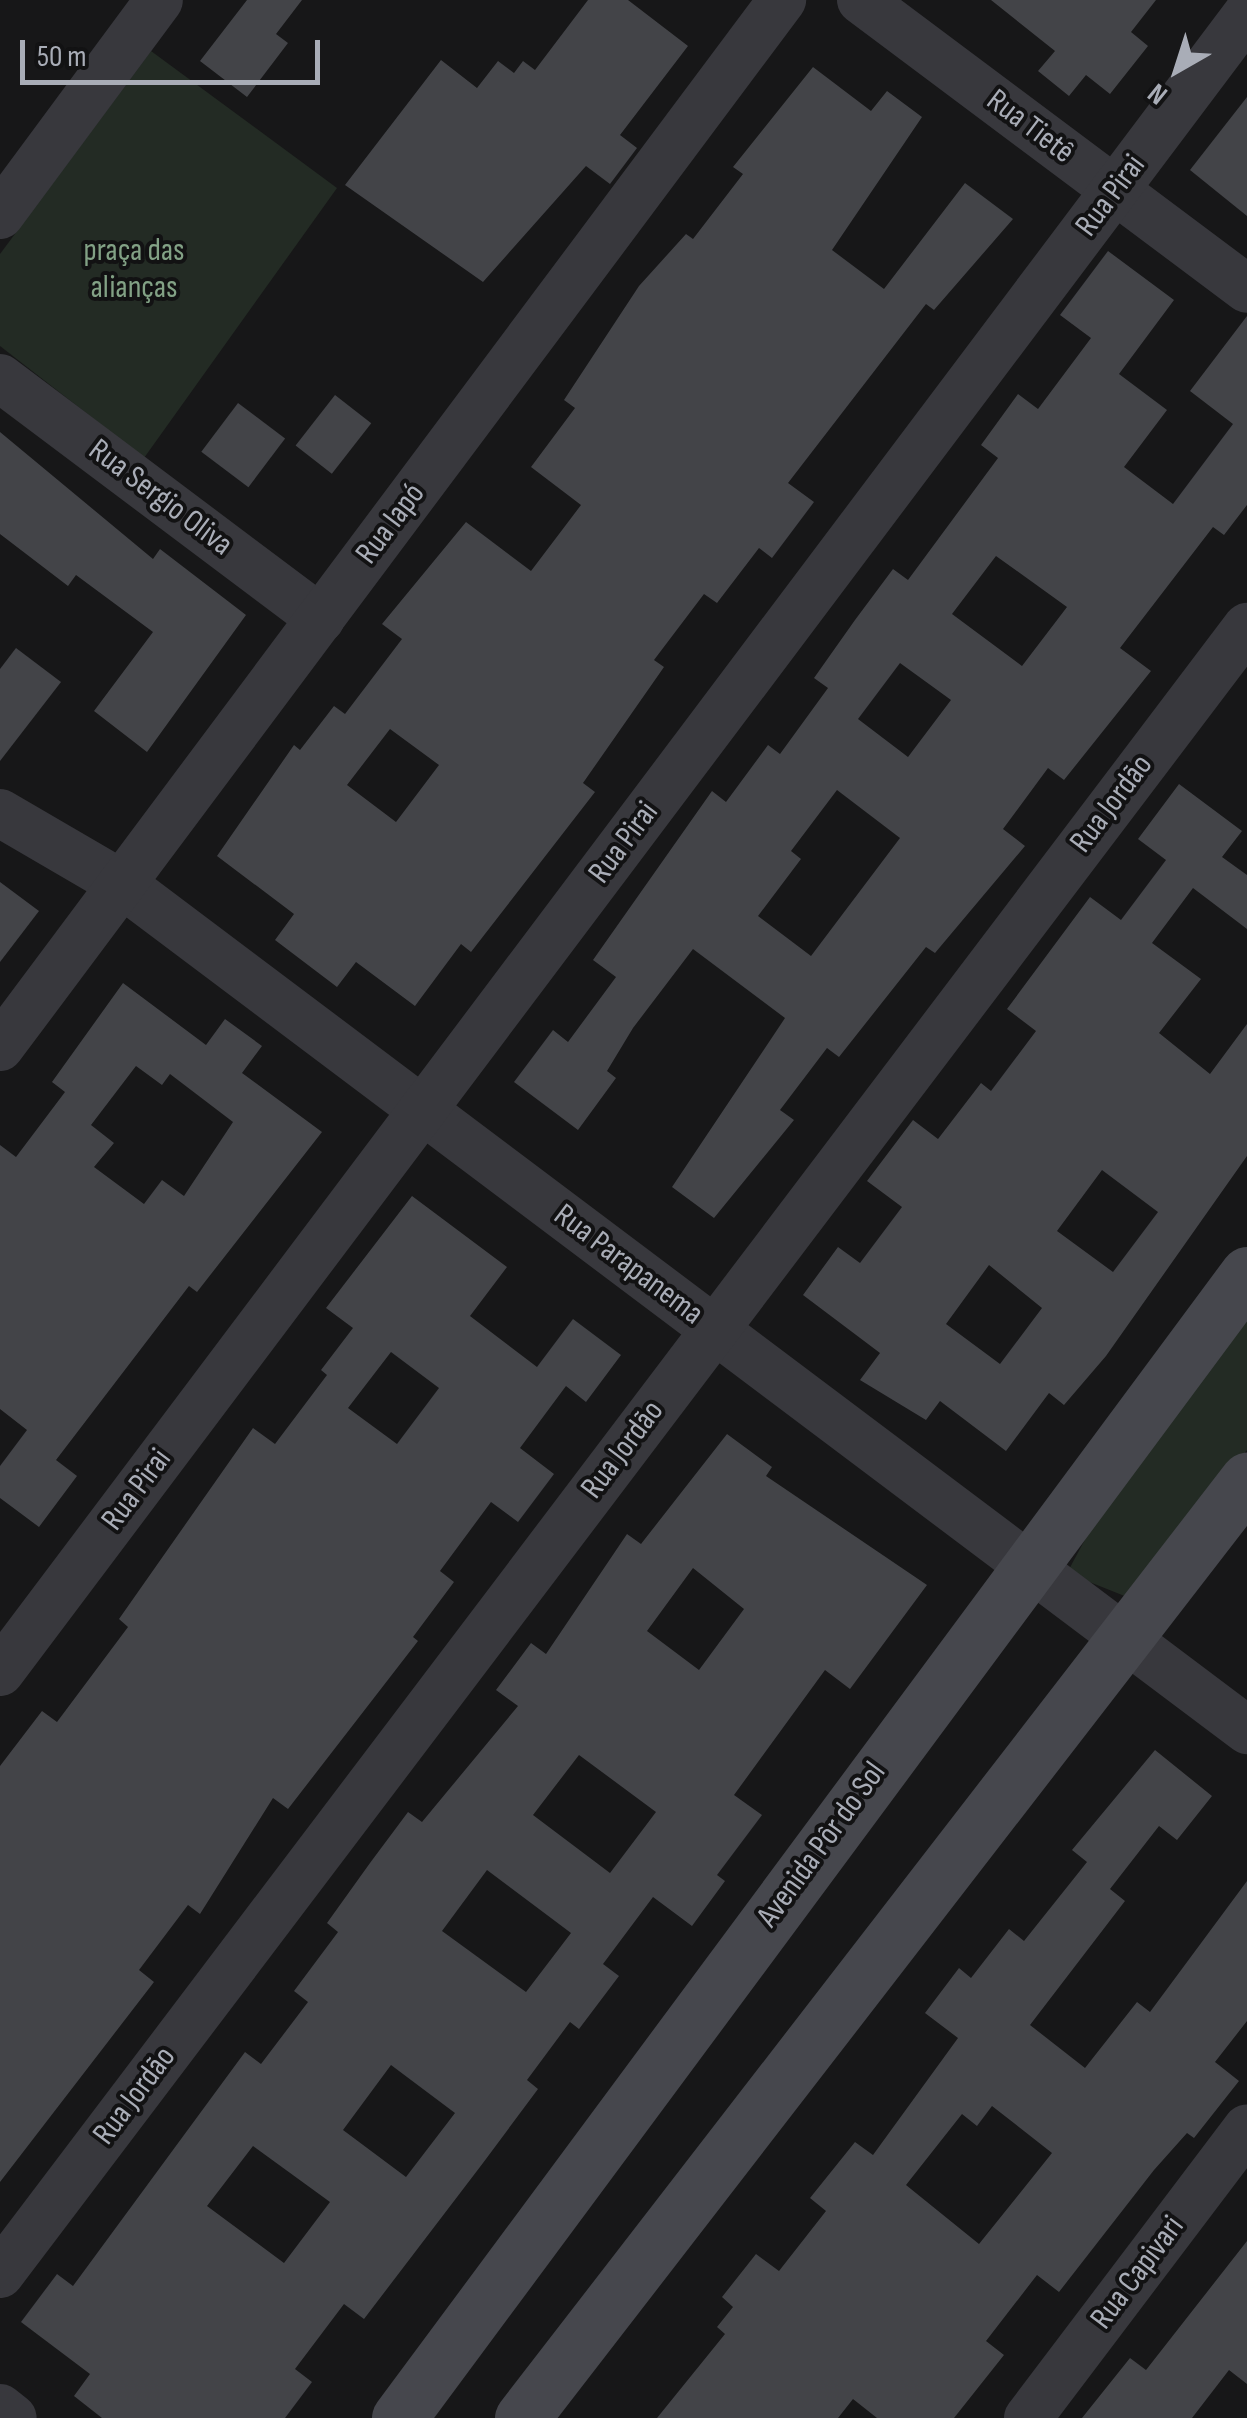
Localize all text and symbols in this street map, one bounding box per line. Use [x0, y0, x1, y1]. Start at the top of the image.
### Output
scale bar [25, 20, 325, 82]
north arrow [1127, 20, 1227, 120]
text: 50 m [37, 39, 86, 75]
text: N [1142, 76, 1174, 111]
street label: Rua Tietê [979, 82, 1081, 172]
street label: Rua Pirai [1068, 148, 1154, 244]
park label: praça das alianças [83, 233, 185, 308]
street label: Rua Sergio Oliva [81, 431, 239, 565]
street label: Rua Iapó [348, 476, 434, 572]
street label: Rua Jordão [1063, 747, 1161, 861]
street label: Rua Pirai [581, 795, 667, 891]
street label: Rua Parapanema [546, 1196, 710, 1334]
street label: Rua Jordão [574, 1393, 672, 1507]
street label: Rua Pirai [94, 1442, 180, 1538]
street label: Avenida Pôr do Sol [749, 1755, 895, 1935]
street label: Rua Jordão [86, 2039, 184, 2153]
street label: Rua Capivari [1083, 2209, 1193, 2337]

